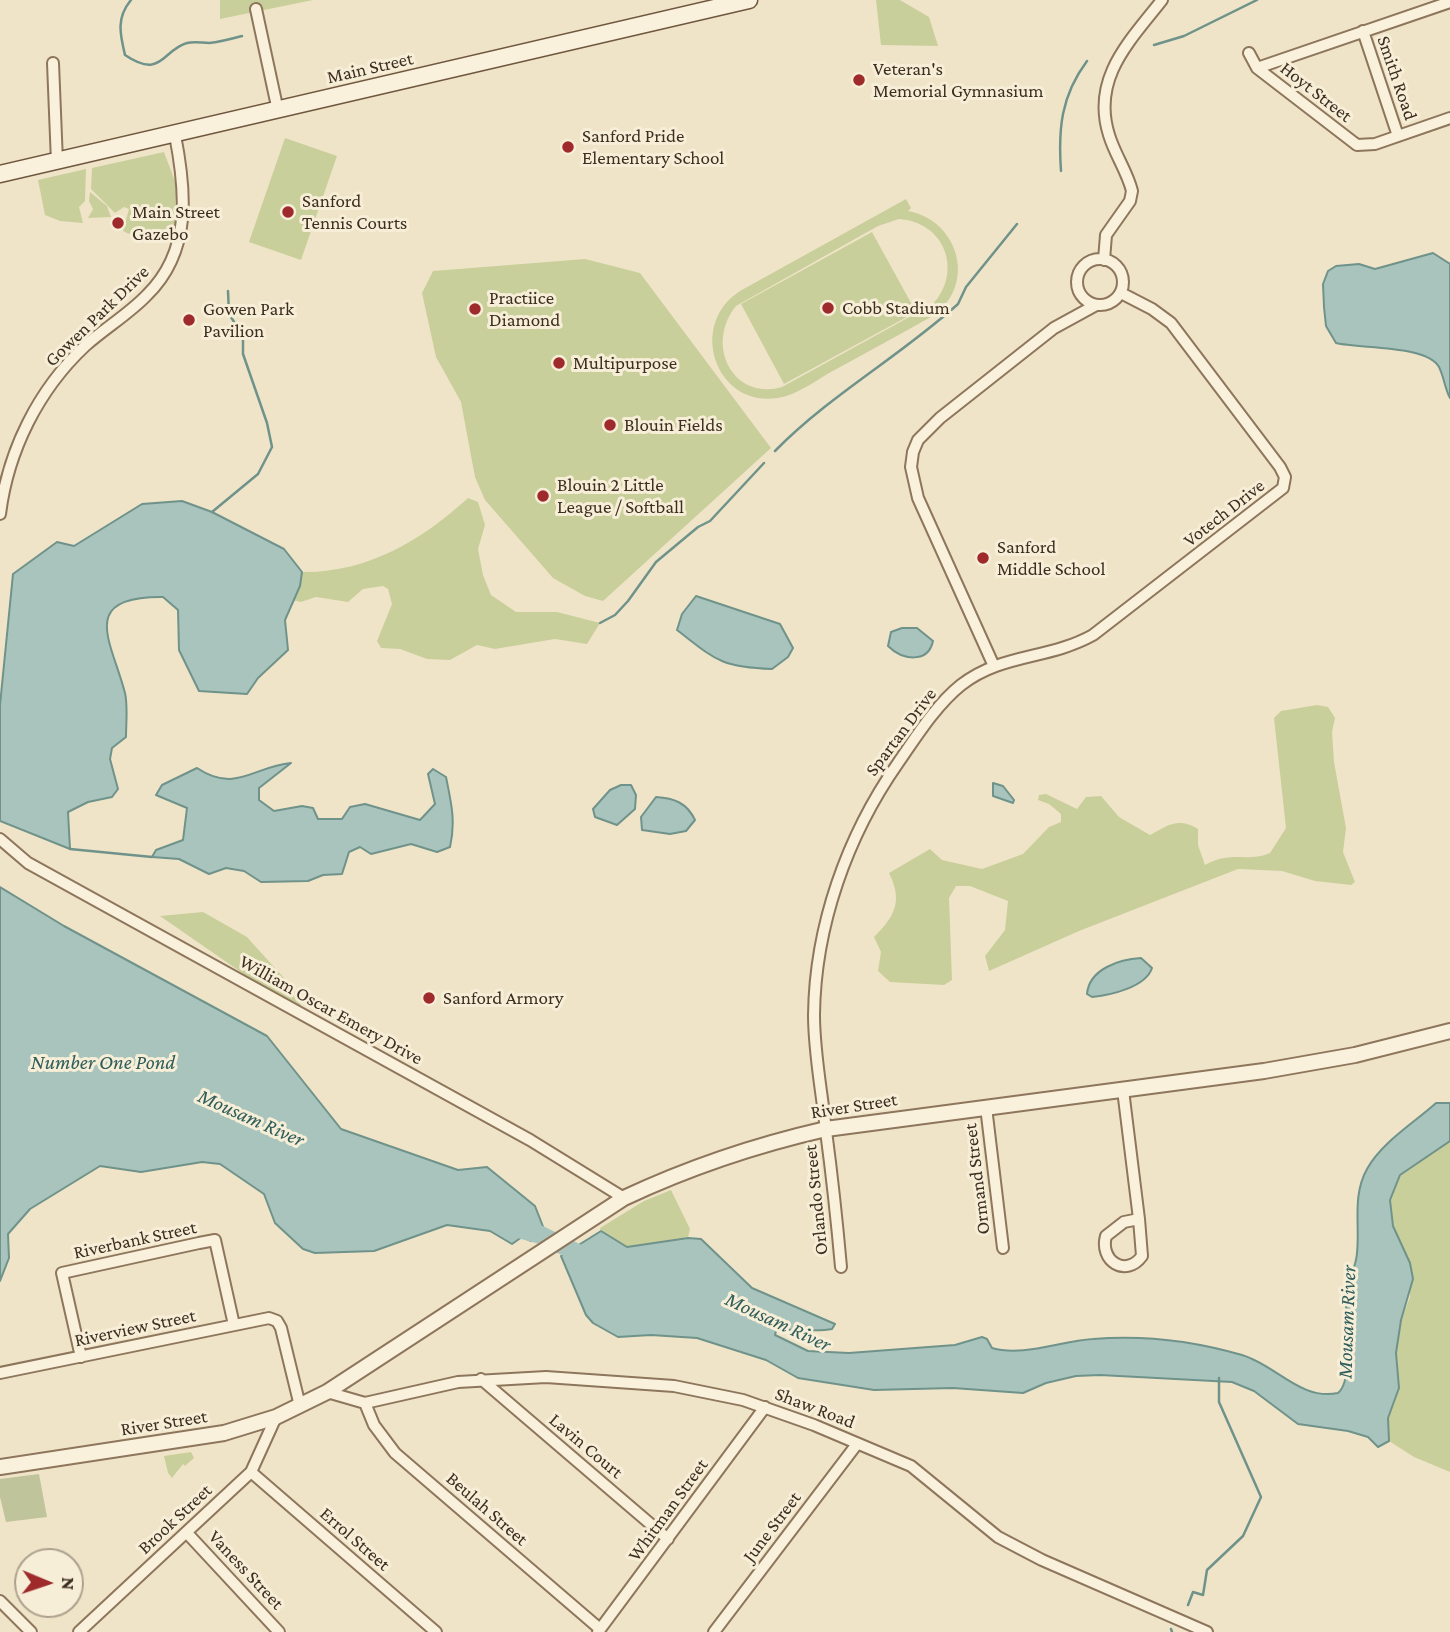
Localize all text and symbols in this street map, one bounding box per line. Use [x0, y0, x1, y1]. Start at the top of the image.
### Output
street label: Smith Road [1372, 33, 1422, 123]
street label: Main Street [325, 47, 415, 89]
street label: Hoyt Street [1275, 57, 1357, 127]
place label: Veteran's Memorial Gymnasium [873, 58, 1044, 102]
marker: Veteran's Memorial Gymnasium [851, 72, 867, 88]
place label: Sanford Pride Elementary School [582, 125, 724, 169]
marker: Sanford Pride Elementary School [560, 139, 576, 155]
place label: Sanford Tennis Courts [302, 190, 407, 234]
place label: Main Street Gazebo [132, 201, 220, 245]
marker: Sanford Tennis Courts [280, 204, 296, 220]
marker: Main Street Gazebo [110, 215, 126, 231]
street label: Gowen Park Drive [40, 261, 154, 371]
place label: Practiice Diamond [489, 287, 560, 331]
place label: Cobb Stadium [842, 297, 950, 319]
place label: Gowen Park Pavilion [203, 298, 294, 342]
marker: Cobb Stadium [820, 300, 836, 316]
marker: Practiice Diamond [467, 301, 483, 317]
marker: Gowen Park Pavilion [181, 312, 197, 328]
place label: Multipurpose [573, 352, 677, 374]
marker: Multipurpose [551, 355, 567, 371]
place label: Blouin Fields [624, 414, 723, 436]
marker: Blouin Fields [602, 417, 618, 433]
place label: Blouin 2 Little League / Softball [557, 474, 684, 518]
street label: Votech Drive [1179, 474, 1269, 552]
marker: Blouin 2 Little League / Softball [535, 488, 551, 504]
place label: Sanford Middle School [997, 536, 1105, 580]
marker: Sanford Middle School [975, 550, 991, 566]
street label: Spartan Drive [860, 683, 942, 781]
street label: William Oscar Emery Drive [235, 950, 427, 1070]
place label: Sanford Armory [443, 987, 564, 1009]
marker: Sanford Armory [421, 990, 437, 1006]
water label: Number One Pond [31, 1050, 175, 1076]
water label: Mousam River [194, 1083, 308, 1153]
street label: River Street [809, 1088, 899, 1124]
street label: Ormand Street [959, 1122, 995, 1236]
street label: Orlando Street [799, 1144, 833, 1256]
street label: Riverbank Street [71, 1216, 199, 1264]
water label: Mousam River [1332, 1265, 1362, 1379]
water label: Mousam River [721, 1287, 835, 1357]
street label: Riverview Street [72, 1304, 198, 1352]
street label: Shaw Road [772, 1382, 858, 1434]
street label: River Street [119, 1405, 209, 1441]
street label: Lavin Court [544, 1409, 628, 1483]
street label: Whitman Street [623, 1454, 713, 1566]
street label: Beulah Street [441, 1467, 533, 1551]
street label: Brook Street [133, 1479, 217, 1559]
street label: June Street [738, 1487, 806, 1567]
street label: Errol Street [315, 1502, 395, 1576]
street label: Vaness Street [203, 1526, 289, 1614]
north arrow [14, 1548, 84, 1618]
text: N [58, 1577, 79, 1591]

